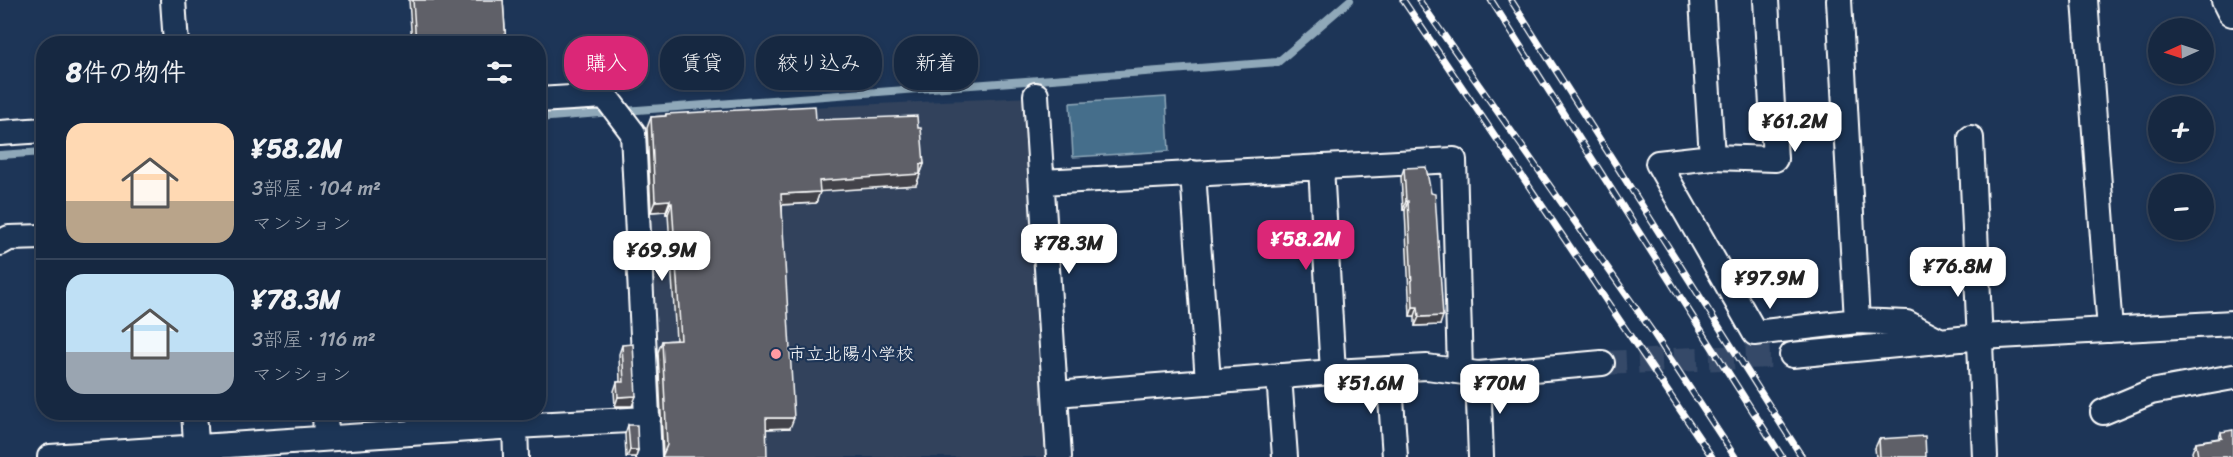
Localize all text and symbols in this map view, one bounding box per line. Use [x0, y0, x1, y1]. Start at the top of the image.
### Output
north arrow [2148, 18, 2214, 84]
map controls [2148, 18, 2214, 240]
chip: 購入 [564, 36, 648, 90]
chip: 賃貸 [660, 36, 744, 90]
chip: 絞り込み [756, 36, 882, 90]
chip: 新着 [894, 36, 978, 90]
text: 8件の物件 [66, 49, 186, 95]
icon: filters [483, 56, 516, 89]
button: + [2148, 96, 2214, 162]
pin: ¥61.2M [1746, 102, 1844, 153]
text: ¥61.2M [1763, 104, 1827, 139]
text: ¥58.2M [252, 125, 342, 171]
icon: home [114, 147, 186, 219]
text: 3部屋 · 104 m² [252, 171, 381, 206]
button: − [2148, 174, 2214, 240]
text: マンション [252, 206, 351, 241]
pin: ¥58.2M [1257, 220, 1355, 271]
text: ¥58.2M [1271, 222, 1341, 257]
pin: ¥78.3M [1020, 224, 1118, 275]
text: ¥78.3M [1035, 226, 1103, 261]
pin: ¥69.9M [613, 231, 711, 282]
text: ¥69.9M [627, 233, 697, 268]
pin: ¥76.8M [1909, 247, 2007, 298]
text: ¥76.8M [1924, 249, 1992, 284]
pin: ¥97.9M [1721, 259, 1819, 310]
text: ¥97.9M [1735, 261, 1805, 296]
text: ¥78.3M [252, 276, 340, 322]
icon: home [114, 298, 186, 370]
text: 3部屋 · 116 m² [252, 322, 376, 357]
place label: 市立北陽小学校 [788, 338, 914, 370]
marker: 市立北陽小学校 [769, 347, 783, 361]
text: マンション [252, 357, 351, 392]
pin: ¥51.6M [1322, 364, 1420, 415]
pin: ¥70M [1464, 364, 1536, 415]
text: ¥51.6M [1338, 366, 1404, 401]
text: ¥70M [1474, 366, 1526, 401]

